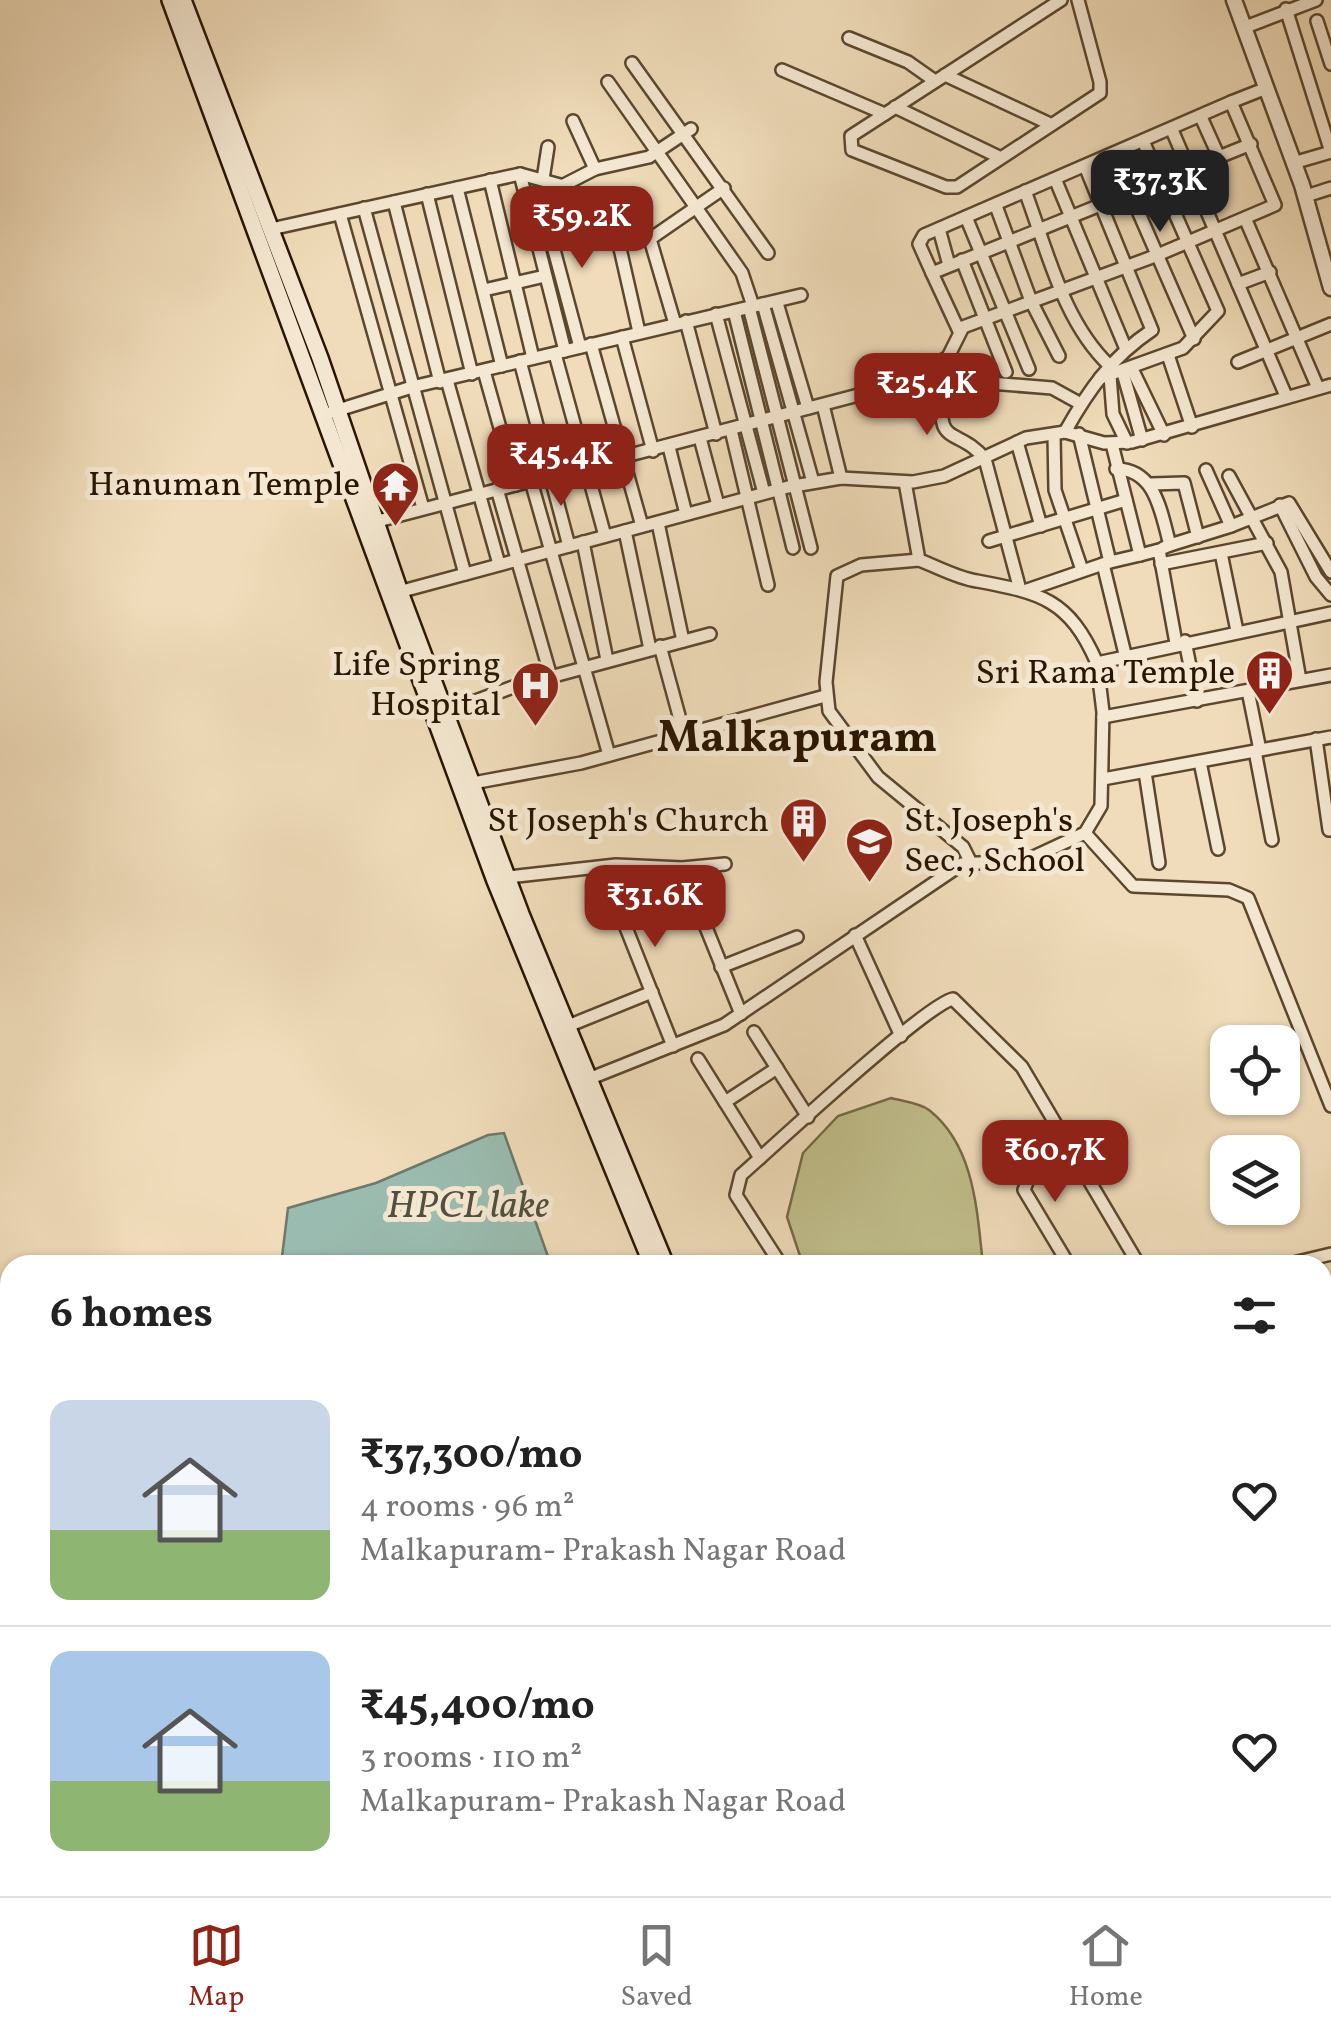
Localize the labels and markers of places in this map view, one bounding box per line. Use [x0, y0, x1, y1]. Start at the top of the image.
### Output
pin: ₹37.3K [1079, 150, 1241, 235]
pin: ₹59.2K [501, 186, 663, 271]
pin: ₹25.4K [846, 353, 1008, 438]
pin: ₹45.4K [480, 424, 642, 509]
temple icon: Hanuman Temple [369, 460, 421, 528]
place label: Hanuman Temple [88, 462, 360, 510]
place label: Life Spring Hospital [332, 642, 501, 730]
building icon: Sri Rama Temple [1244, 648, 1296, 716]
place label: Sri Rama Temple [975, 650, 1235, 698]
hospital icon: Life Spring Hospital [510, 660, 562, 728]
building icon: St Joseph's Church [778, 796, 830, 864]
place label: St Joseph's Church [487, 798, 769, 846]
place label: St. Joseph's Sec., School [904, 798, 1085, 886]
school or university icon: St. Joseph's Sec., School [843, 816, 895, 884]
pin: ₹31.6K [574, 865, 736, 950]
pin: ₹60.7K [974, 1120, 1136, 1205]

